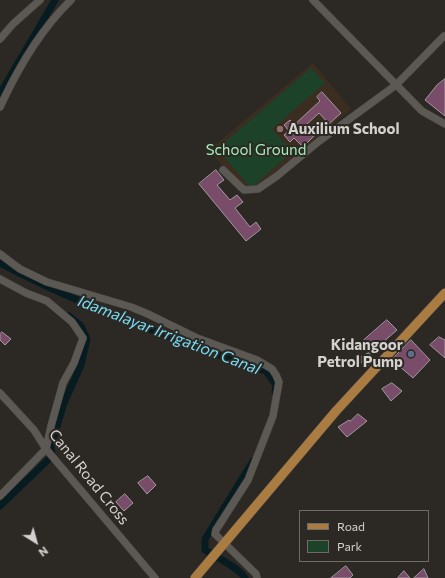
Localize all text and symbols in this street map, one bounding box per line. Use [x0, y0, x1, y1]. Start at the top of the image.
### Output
place label: Auxilium School [288, 120, 400, 138]
marker: Auxilium School [275, 124, 285, 134]
park label: School Ground [206, 141, 306, 159]
water label: Idamalayar Irrigation Canal [75, 291, 263, 379]
place label: Kidangoor Petrol Pump [317, 336, 403, 371]
marker: Kidangoor Petrol Pump [406, 349, 416, 359]
street label: Canal Road Cross [45, 426, 133, 528]
legend [299, 510, 429, 562]
text: Road [337, 519, 365, 533]
north arrow [16, 522, 56, 562]
text: Park [337, 539, 362, 553]
text: N [36, 544, 51, 560]

